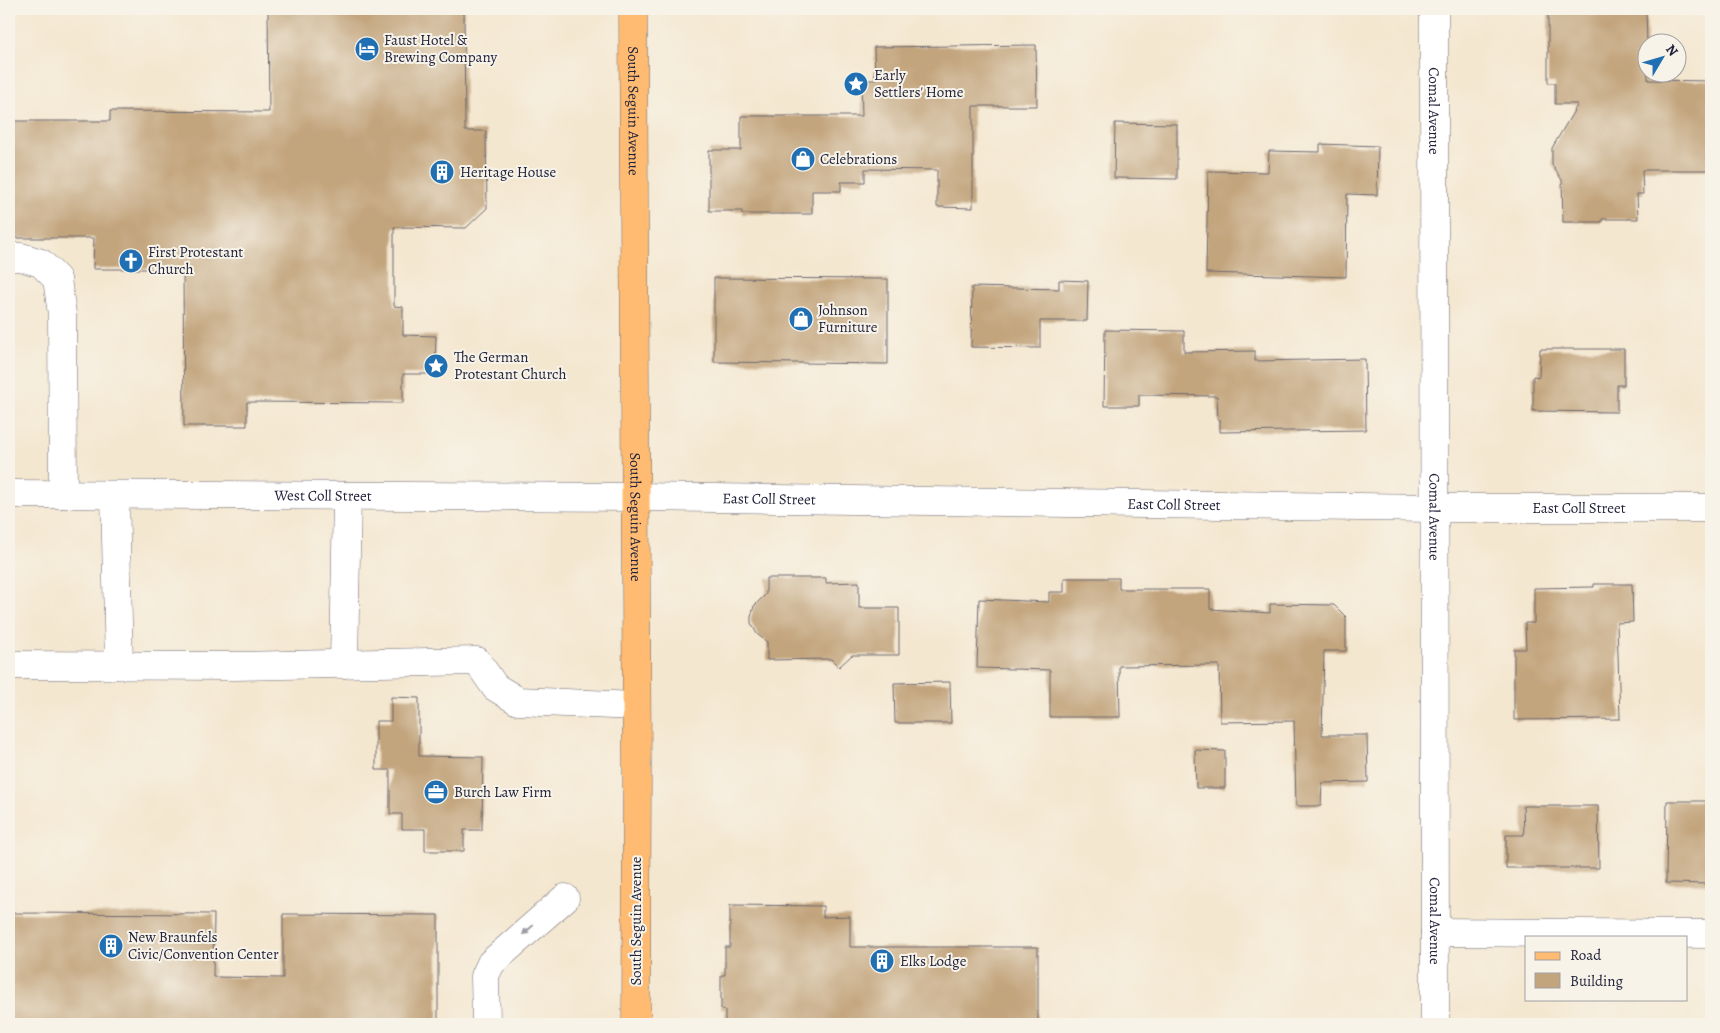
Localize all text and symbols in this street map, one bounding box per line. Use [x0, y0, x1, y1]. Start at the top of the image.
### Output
place label: Faust Hotel & Brewing Company [384, 30, 498, 67]
north arrow [1638, 32, 1688, 82]
hotel icon: Faust Hotel & Brewing Company [354, 36, 380, 62]
text: N [1661, 40, 1682, 60]
street label: South Seguin Avenue [623, 46, 644, 176]
place label: Early Settlers' Home [874, 65, 964, 102]
street label: Comal Avenue [1424, 67, 1444, 155]
place icon: Early Settlers' Home [843, 71, 869, 97]
shop icon: Celebrations [790, 146, 816, 172]
place label: Celebrations [820, 149, 897, 169]
building icon: Heritage House [429, 159, 455, 185]
place label: Heritage House [460, 162, 556, 182]
place label: First Protestant Church [148, 242, 243, 279]
church icon: First Protestant Church [118, 248, 144, 274]
place label: Johnson Furniture [818, 300, 878, 337]
shop icon: Johnson Furniture [788, 306, 814, 332]
place label: The German Protestant Church [454, 347, 566, 384]
place icon: The German Protestant Church [423, 353, 449, 379]
street label: South Seguin Avenue [625, 452, 646, 582]
street label: Comal Avenue [1424, 473, 1445, 561]
street label: West Coll Street [273, 485, 372, 506]
street label: East Coll Street [722, 488, 816, 509]
street label: East Coll Street [1127, 494, 1221, 515]
street label: East Coll Street [1532, 498, 1626, 518]
office icon: Burch Law Firm [423, 779, 449, 805]
place label: Burch Law Firm [454, 782, 552, 802]
street label: South Seguin Avenue [626, 856, 646, 986]
street label: Comal Avenue [1425, 877, 1445, 965]
one-way arrow [523, 924, 535, 936]
place label: New Braunfels Civic/Convention Center [128, 927, 279, 964]
building icon: New Braunfels Civic/Convention Center [98, 933, 124, 959]
legend [1525, 936, 1688, 1000]
text: Road [1570, 945, 1602, 965]
building icon: Elks Lodge [869, 948, 895, 974]
place label: Elks Lodge [900, 951, 967, 971]
text: Building [1570, 971, 1623, 991]

